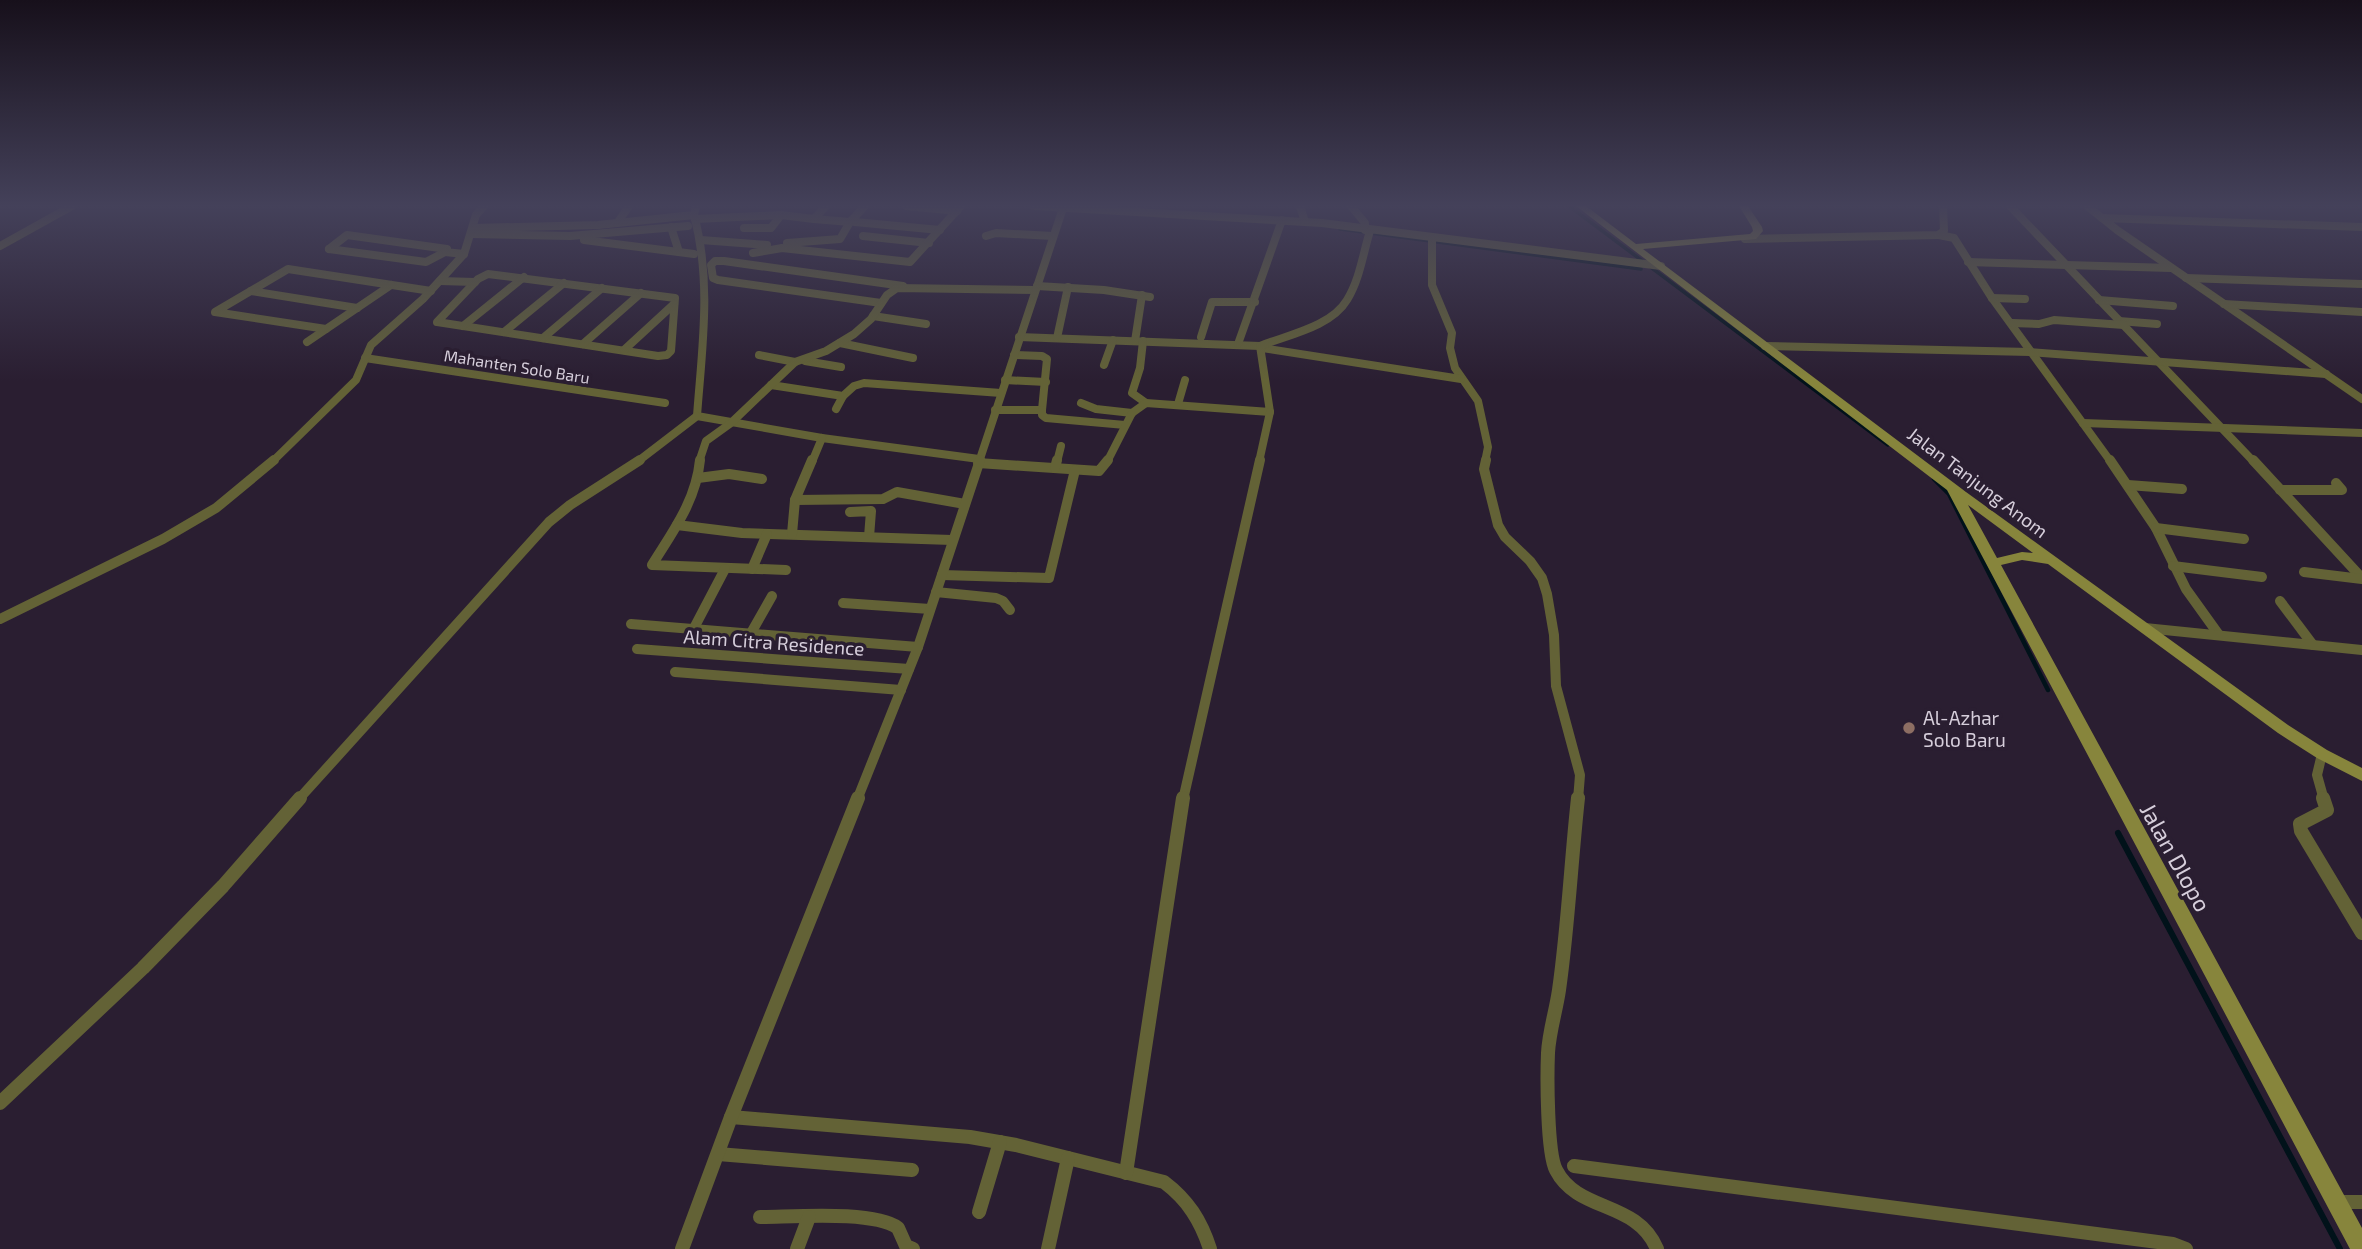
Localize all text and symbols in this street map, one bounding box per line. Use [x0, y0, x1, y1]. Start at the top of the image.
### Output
street label: Mahanten Solo Baru [443, 345, 591, 387]
street label: Jalan Tanjung Anom [1903, 422, 2053, 542]
street label: Alam Citra Residence [683, 624, 865, 660]
place label: Al-Azhar Solo Baru [1923, 706, 2006, 751]
marker: Al-Azhar Solo Baru [1901, 720, 1917, 736]
street label: Jalan Dlopo [2135, 798, 2217, 916]

